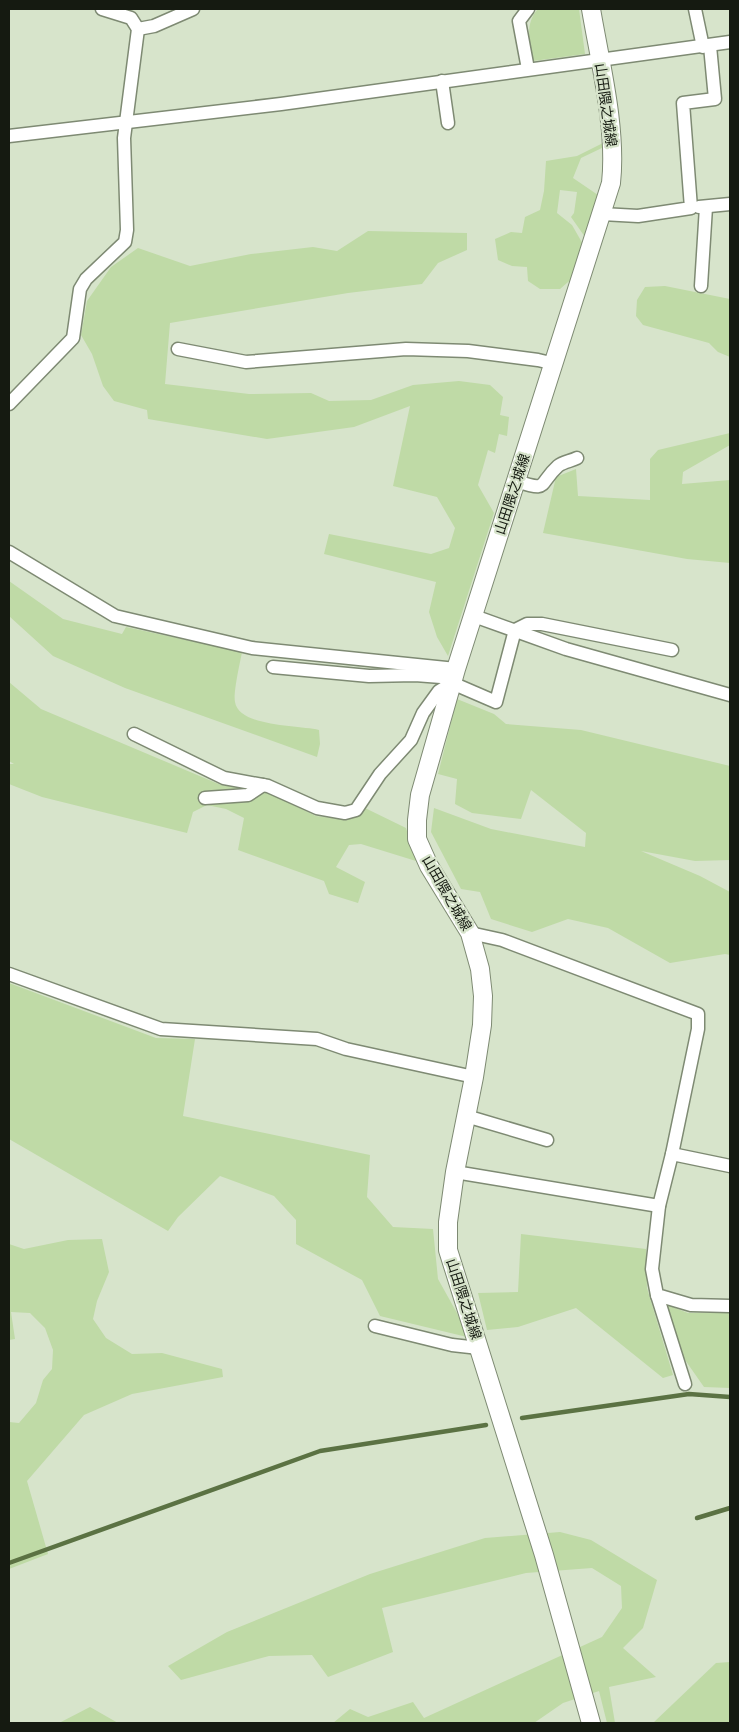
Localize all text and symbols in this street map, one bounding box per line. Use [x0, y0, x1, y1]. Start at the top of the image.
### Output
street label: 山田隈之城線 [589, 62, 621, 148]
street label: 山田隈之城線 [490, 451, 535, 537]
street label: 山田隈之城線 [416, 852, 476, 935]
street label: 山田隈之城線 [441, 1256, 486, 1342]

